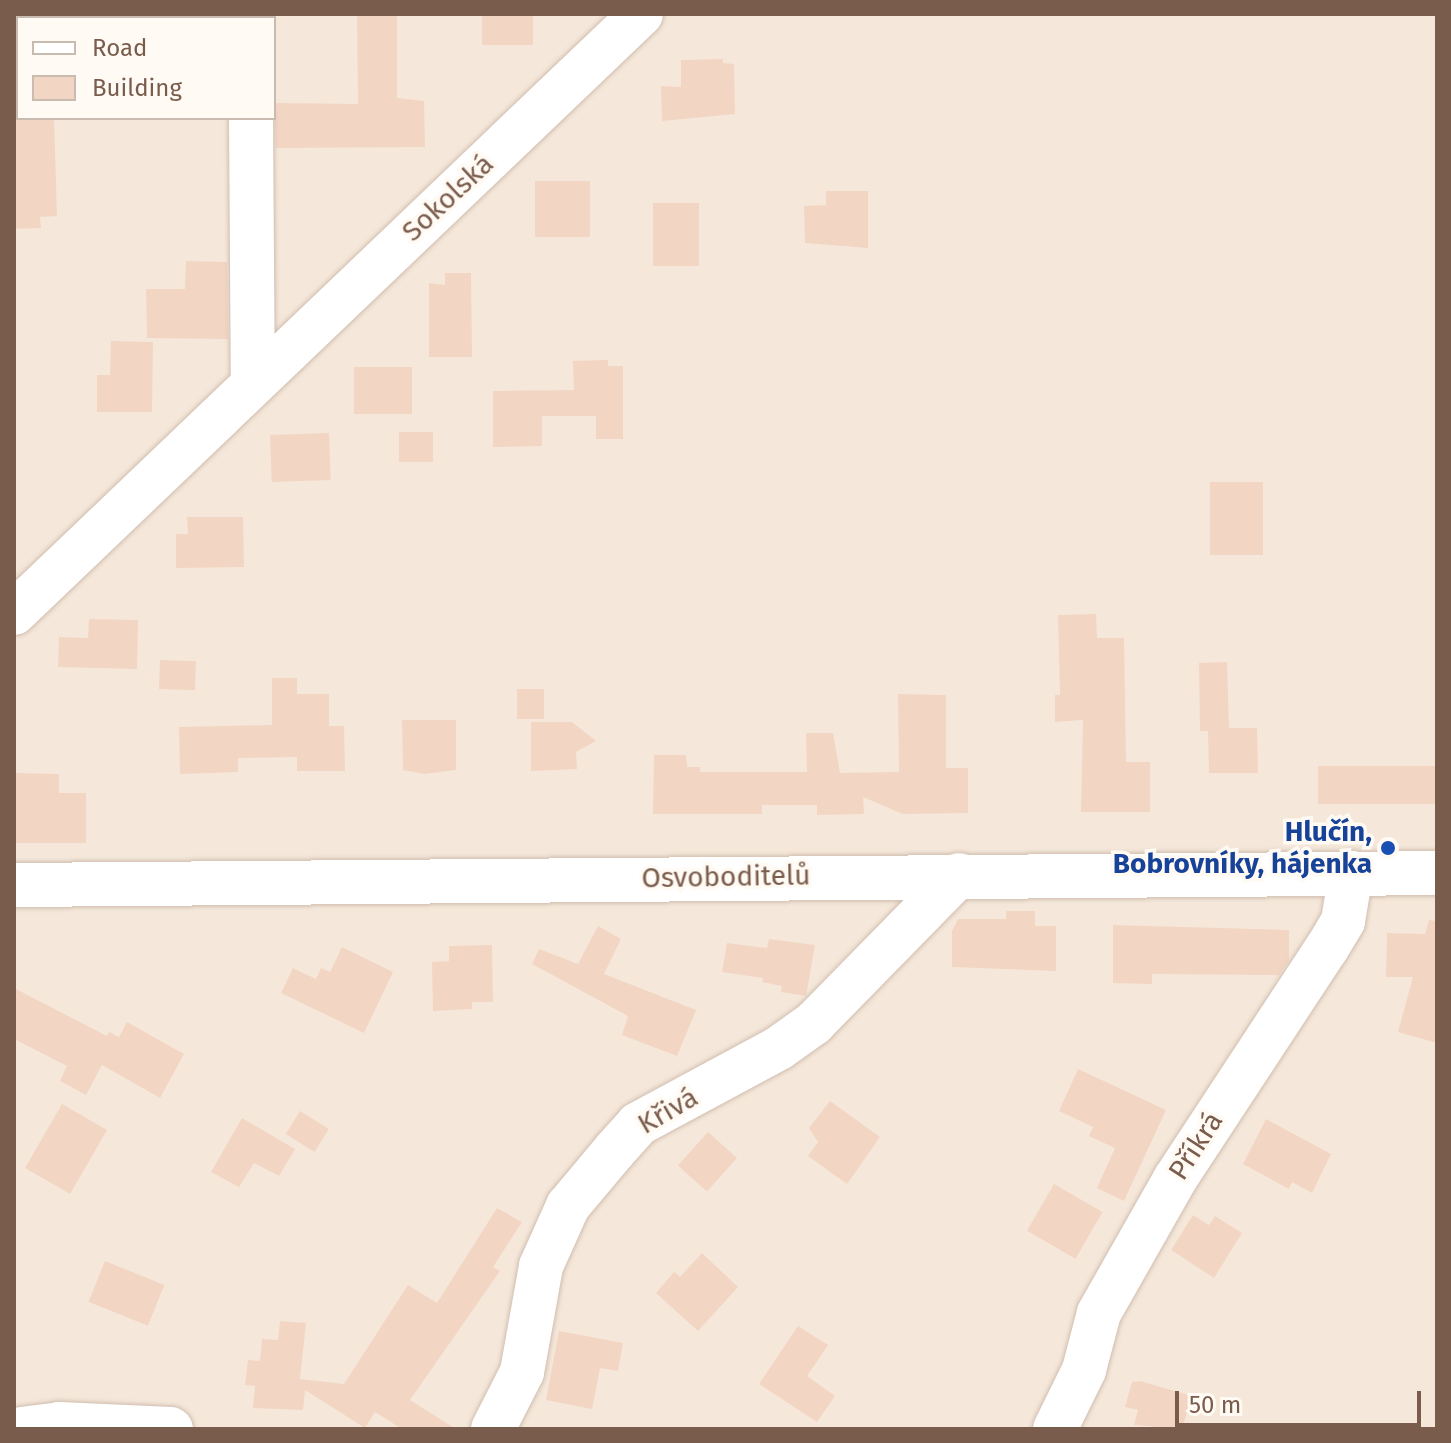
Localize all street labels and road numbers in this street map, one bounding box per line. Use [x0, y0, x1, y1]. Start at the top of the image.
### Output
street label: Sokolská [395, 147, 501, 249]
street label: Osvoboditelů [641, 859, 811, 895]
street label: Křivá [632, 1081, 704, 1141]
street label: Příkrá [1162, 1106, 1230, 1186]

